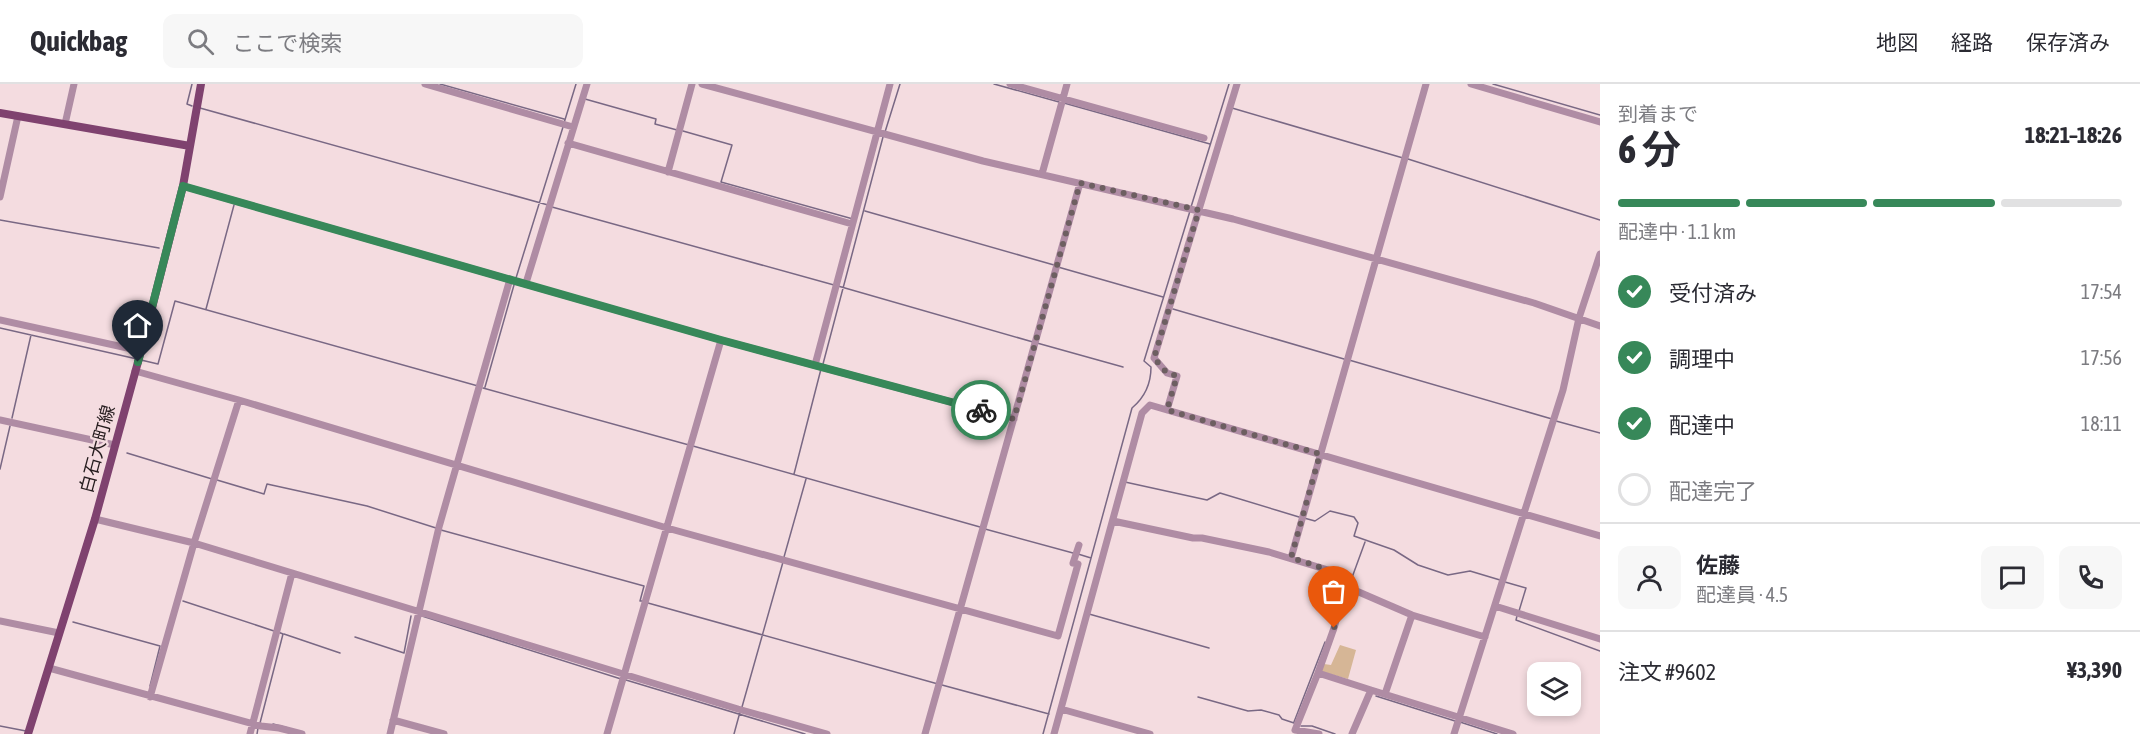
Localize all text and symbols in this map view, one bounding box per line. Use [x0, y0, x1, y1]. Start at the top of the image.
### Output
search box [163, 14, 583, 68]
text: Quickbag [30, 25, 127, 57]
icon: search [184, 25, 217, 58]
text: ここで検索 [232, 30, 342, 56]
text: 地図 [1876, 30, 1918, 54]
text: 経路 [1951, 30, 1993, 54]
text: 保存済み [2026, 30, 2110, 54]
text: 到着まで [1618, 102, 1698, 125]
text: 18:21–18:26 [2025, 122, 2122, 148]
text: 6 分 [1618, 127, 1681, 171]
text: 配達中 · 1.1 km [1618, 220, 1736, 243]
icon: check [1618, 275, 1651, 308]
text: 受付済み [1669, 280, 1757, 306]
text: 17:54 [2081, 280, 2122, 303]
pin [112, 300, 163, 362]
icon: home [121, 309, 154, 342]
icon: check [1618, 341, 1651, 374]
text: 調理中 [1669, 346, 1735, 372]
text: 17:56 [2081, 346, 2122, 369]
courier [951, 380, 1011, 440]
icon: bike [965, 394, 998, 427]
street label: 白石大町線 [75, 403, 119, 495]
icon: check [1618, 407, 1651, 440]
text: 配達中 [1669, 412, 1735, 438]
text: 18:11 [2081, 412, 2122, 435]
text: 配達完了 [1669, 478, 1757, 504]
button: person [1618, 546, 1681, 609]
button: chat [1981, 546, 2044, 609]
button: phone [2059, 546, 2122, 609]
text: 佐藤 [1696, 552, 1740, 578]
pin [1308, 566, 1359, 628]
icon: bag [1317, 575, 1350, 608]
text: 配達員 · 4.5 [1696, 583, 1788, 606]
text: ¥3,390 [2067, 657, 2122, 683]
text: 注文 #9602 [1618, 659, 1716, 685]
map controls [1527, 662, 1581, 716]
button: layers [1527, 662, 1581, 716]

